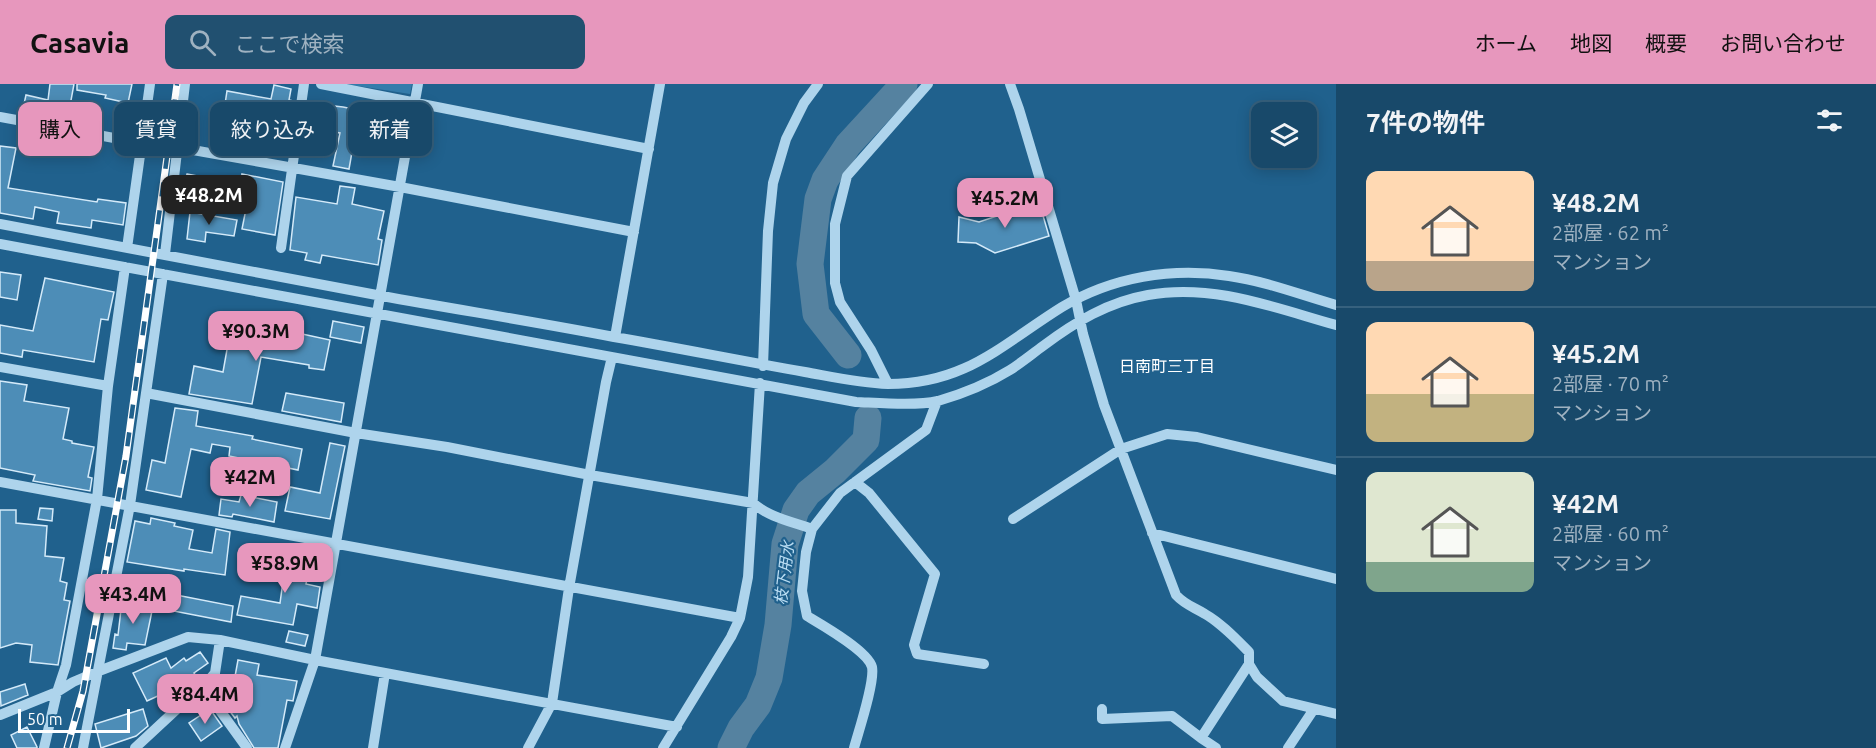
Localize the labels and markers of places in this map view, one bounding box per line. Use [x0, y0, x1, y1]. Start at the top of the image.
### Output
pin: ¥48.2M [160, 175, 258, 226]
pin: ¥45.2M [956, 178, 1054, 229]
pin: ¥90.3M [207, 311, 305, 362]
pin: ¥42M [214, 457, 286, 508]
pin: ¥58.9M [236, 543, 334, 594]
pin: ¥43.4M [84, 574, 182, 625]
pin: ¥84.4M [156, 674, 254, 725]

